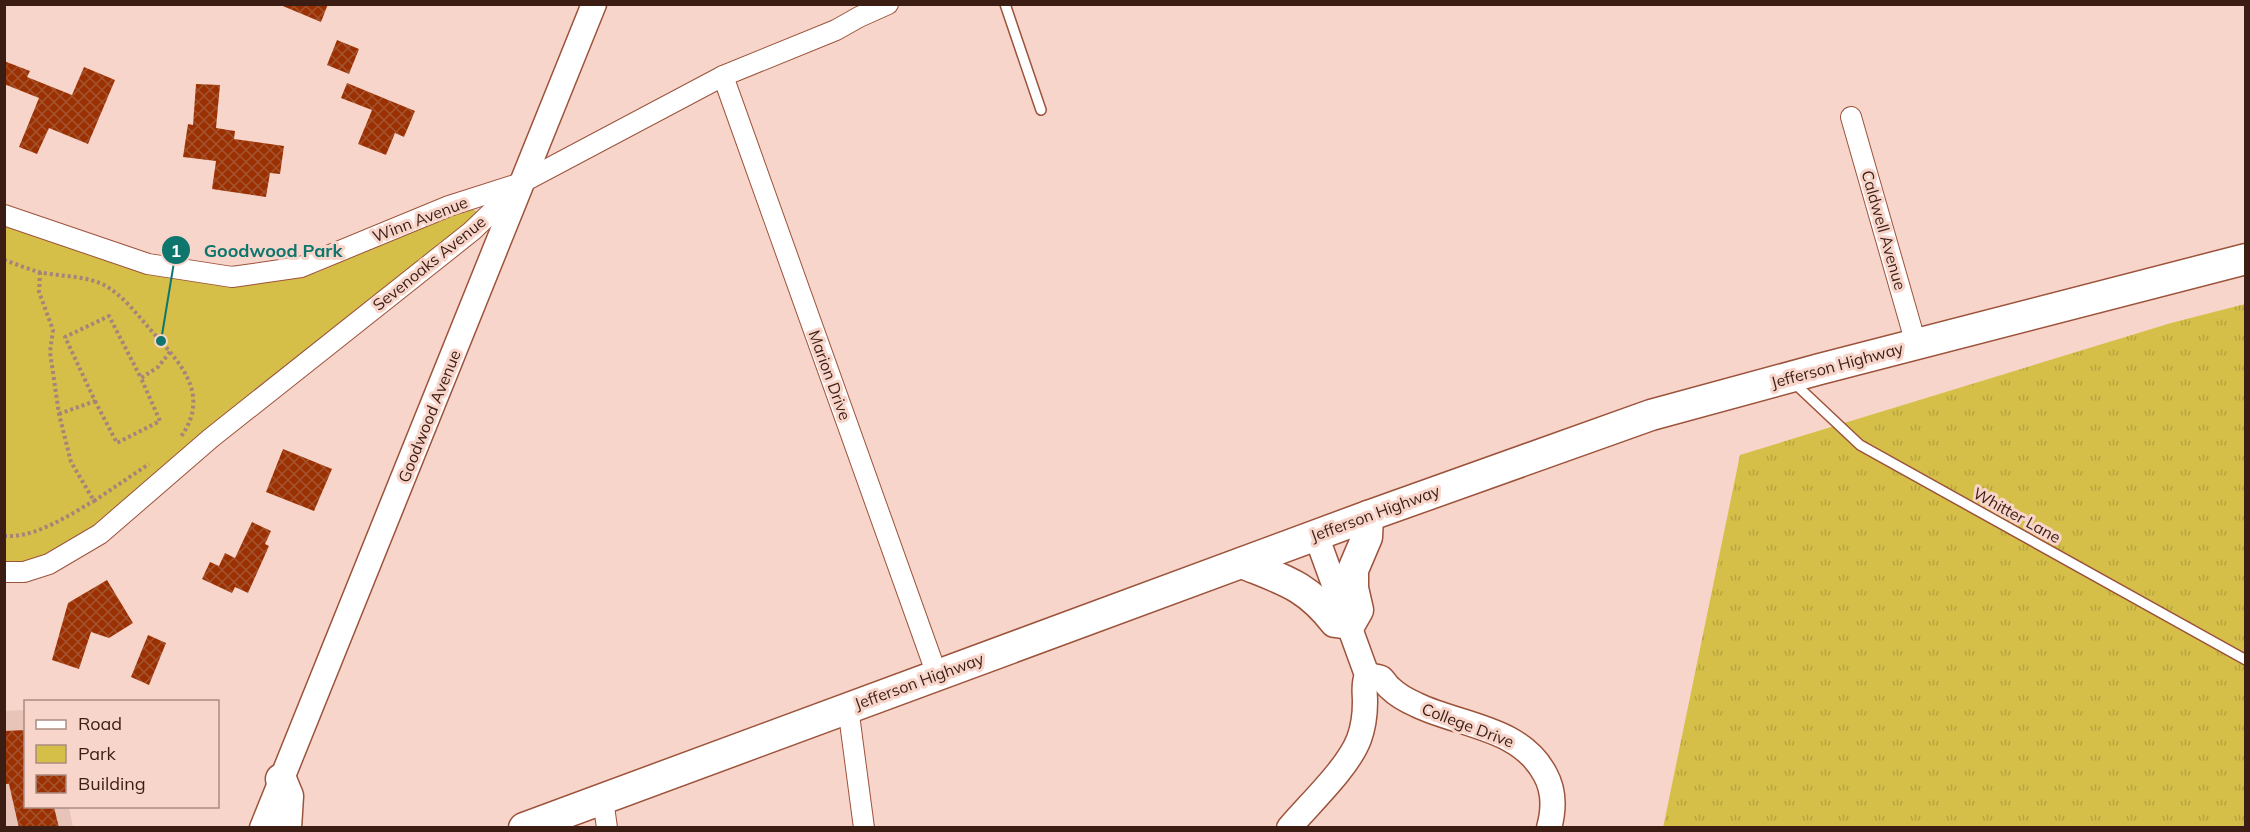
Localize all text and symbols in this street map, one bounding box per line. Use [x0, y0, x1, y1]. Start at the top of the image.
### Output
street label: Caldwell Avenue [1857, 168, 1911, 292]
street label: Winn Avenue [370, 192, 470, 246]
street label: Sevenoaks Avenue [368, 211, 490, 315]
callout: Goodwood Park [161, 232, 354, 268]
text: 1 [171, 239, 181, 262]
text: Goodwood Park [204, 239, 343, 262]
street label: Marion Drive [804, 327, 856, 423]
street label: Jefferson Highway [1769, 338, 1906, 392]
street label: Goodwood Avenue [393, 347, 465, 485]
street label: Jefferson Highway [1308, 480, 1443, 546]
street label: Whitter Lane [1970, 483, 2064, 547]
street label: Jefferson Highway [852, 648, 987, 714]
street label: College Drive [1419, 698, 1517, 752]
legend [24, 700, 219, 808]
text: Road [78, 712, 122, 735]
text: Park [78, 742, 117, 765]
text: Building [78, 772, 146, 795]

